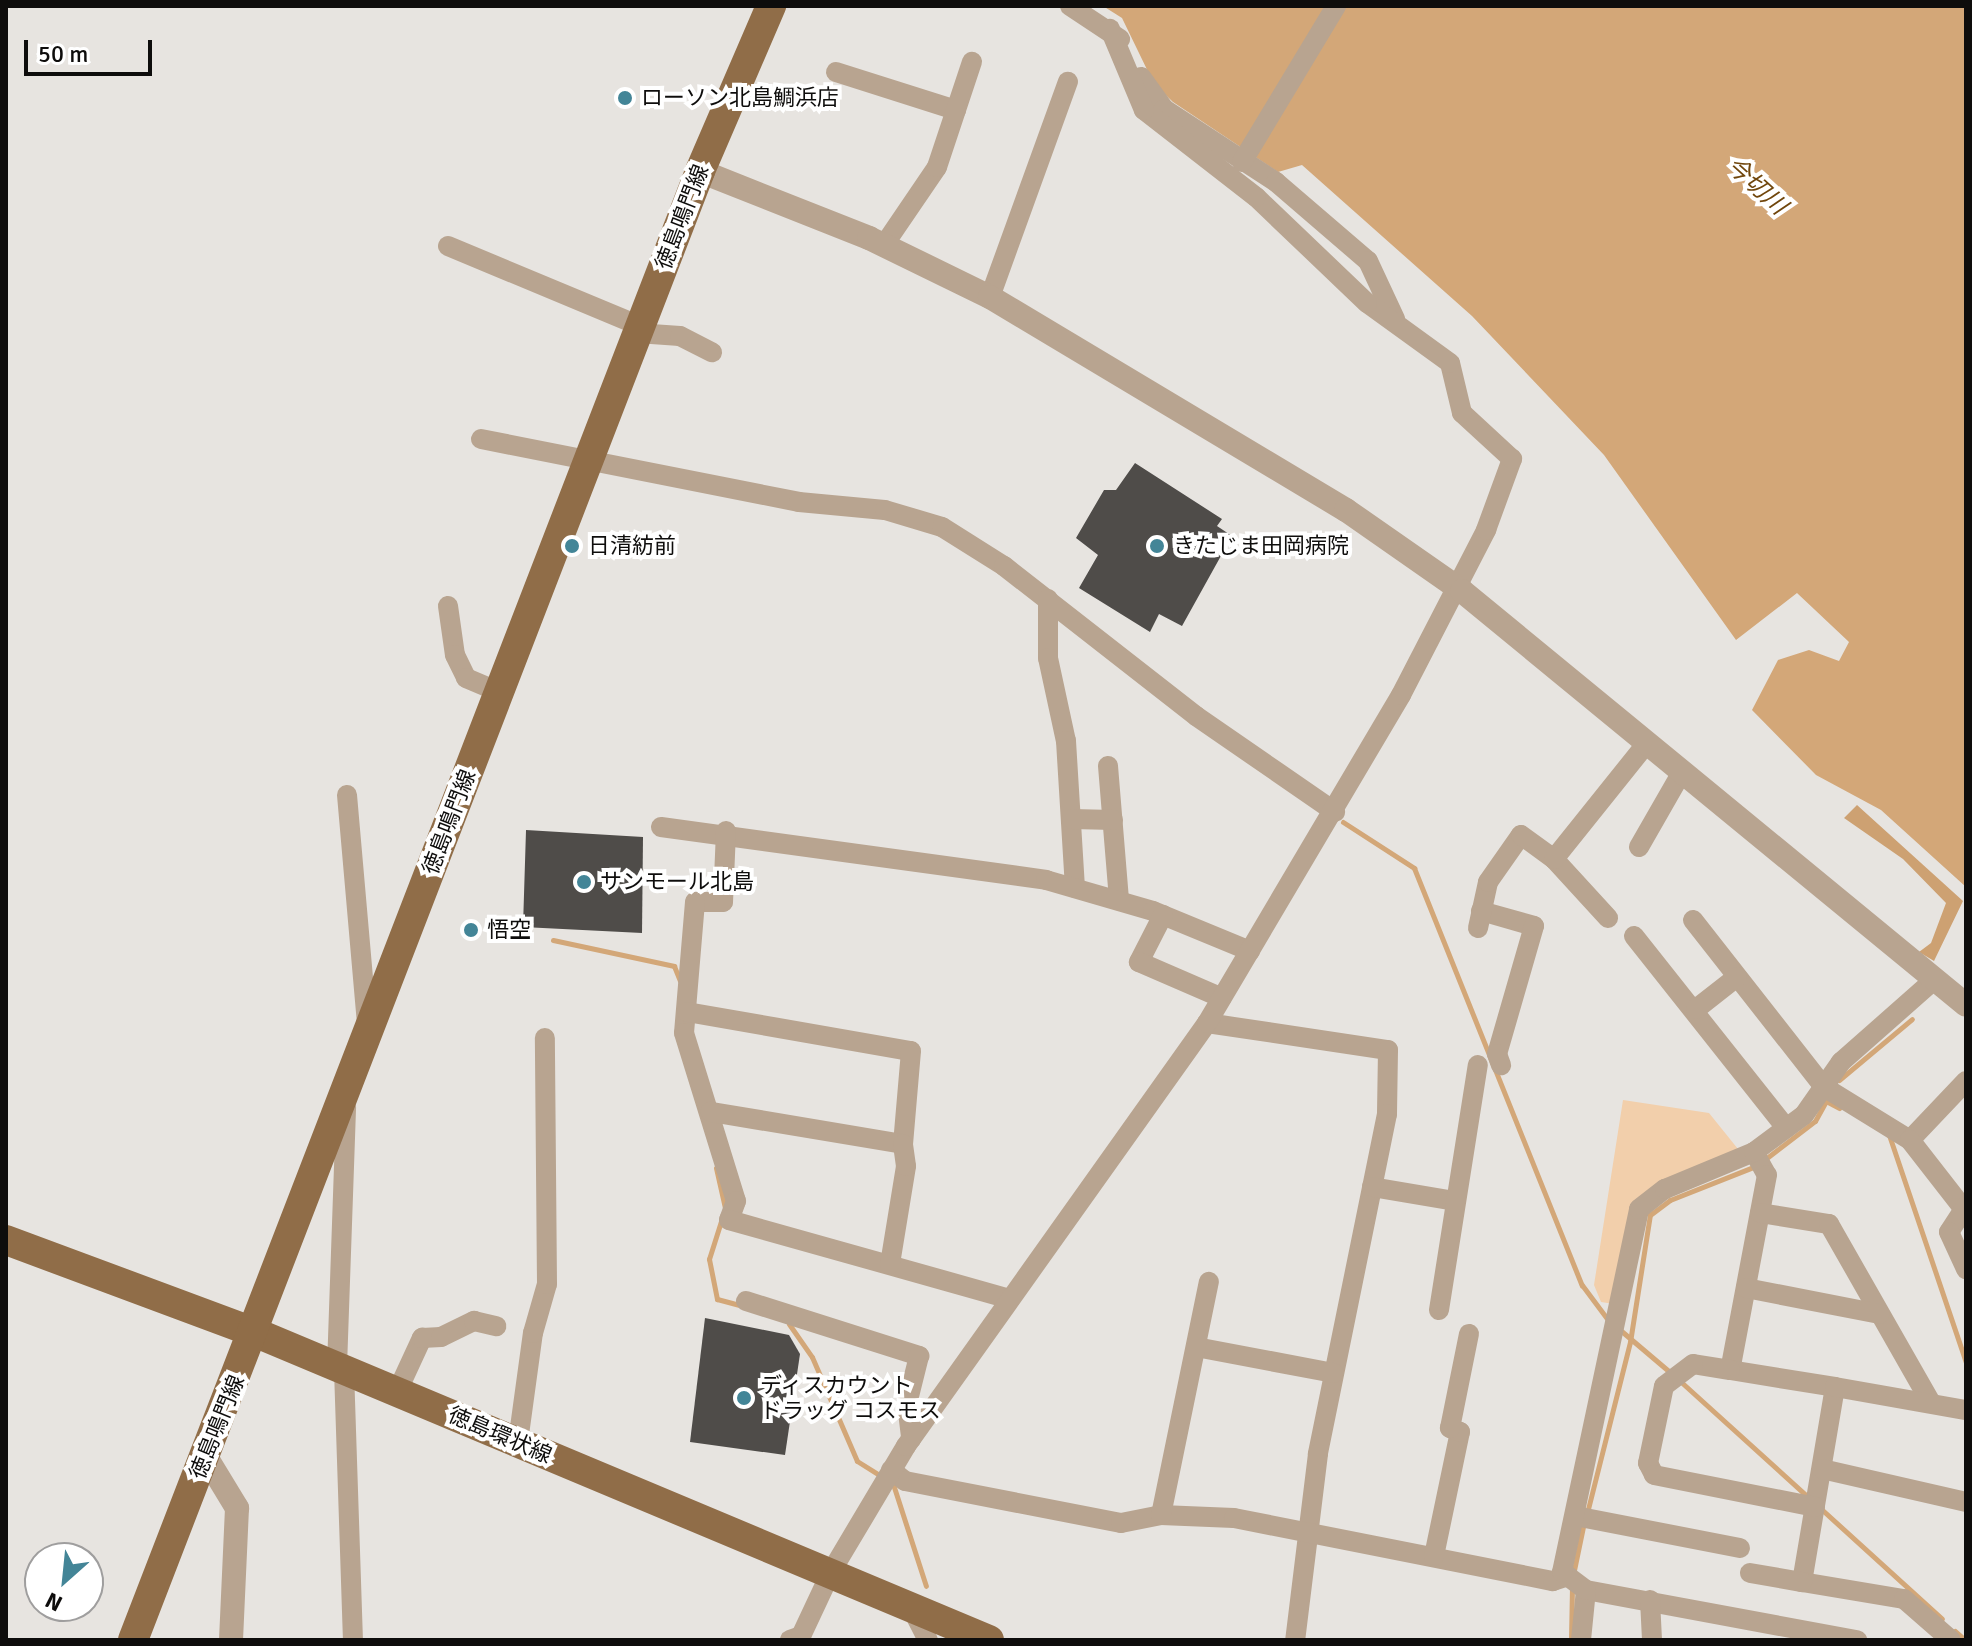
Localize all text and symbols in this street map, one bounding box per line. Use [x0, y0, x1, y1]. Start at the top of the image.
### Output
scale bar [28, 24, 156, 74]
text: 50 m [38, 39, 88, 69]
place label: ローソン北島鯛浜店 [641, 85, 839, 111]
marker: ローソン北島鯛浜店 [616, 89, 634, 107]
water label: 今切川 [1720, 151, 1792, 221]
street label: 徳島鳴門線 [650, 161, 714, 273]
place label: 日清紡前 [588, 533, 676, 559]
place label: きたじま田岡病院 [1173, 533, 1349, 559]
marker: 日清紡前 [563, 537, 581, 555]
marker: きたじま田岡病院 [1148, 537, 1166, 555]
street label: 徳島鳴門線 [417, 766, 481, 878]
place label: サンモール北島 [600, 869, 754, 895]
marker: サンモール北島 [575, 873, 593, 891]
place label: 悟空 [487, 917, 531, 943]
marker: 悟空 [462, 921, 480, 939]
street label: 徳島鳴門線 [184, 1371, 250, 1483]
place label: ディスカウント ドラッグ コスモス [760, 1372, 941, 1424]
marker: ディスカウント ドラッグ コスモス [735, 1389, 753, 1407]
street label: 徳島環状線 [444, 1401, 556, 1469]
north arrow [24, 1542, 104, 1622]
text: N [41, 1587, 67, 1618]

